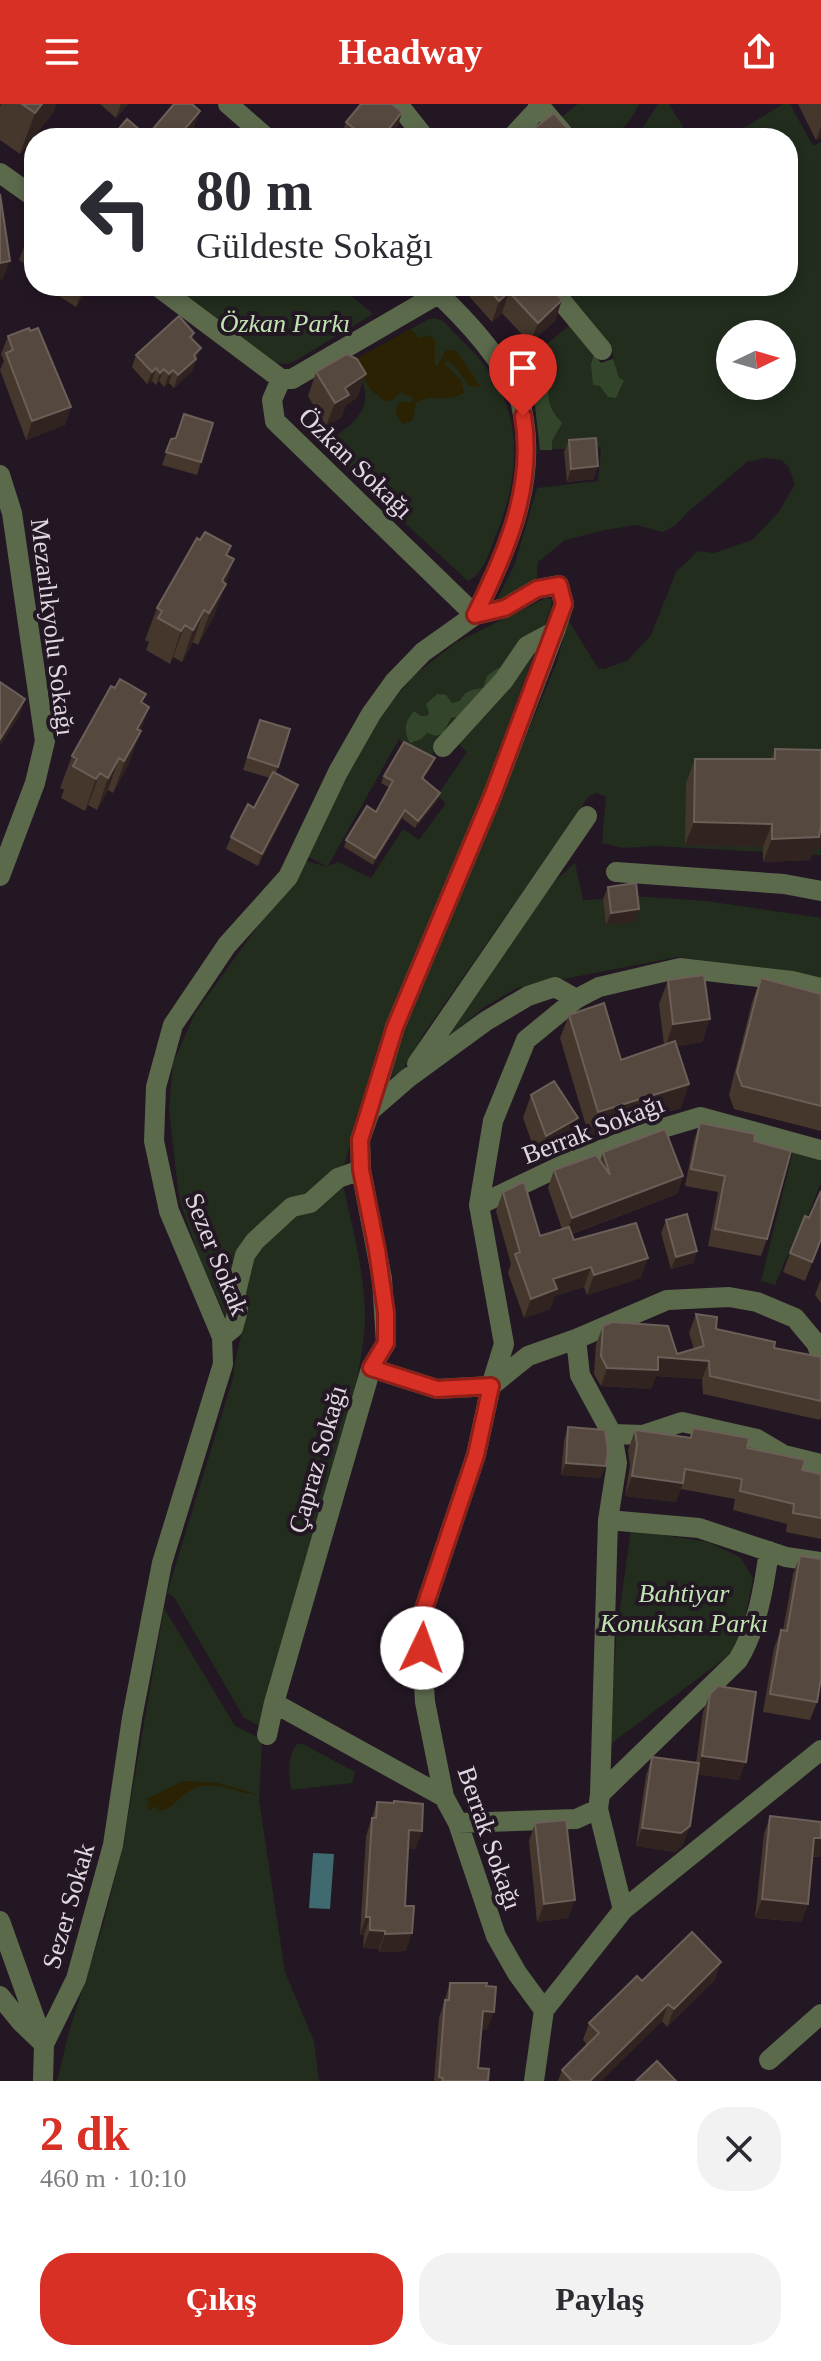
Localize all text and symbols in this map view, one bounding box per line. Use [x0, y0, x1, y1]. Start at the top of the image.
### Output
icon: menu [40, 30, 84, 74]
icon: share [737, 30, 781, 74]
text: Headway [339, 32, 483, 72]
icon: left [64, 160, 168, 264]
text: 80 m [196, 160, 313, 222]
text: Güldeste Sokağı [196, 226, 433, 266]
park label: Özkan Parkı [220, 309, 350, 338]
north arrow [716, 320, 796, 400]
map controls [716, 320, 796, 400]
pin [489, 334, 557, 416]
icon: arrive [501, 346, 545, 390]
street label: Özkan Sokağı [293, 402, 418, 525]
street label: Mezarlıkyolu Sokağı [25, 517, 80, 737]
street label: Berrak Sokağı [518, 1089, 668, 1170]
street label: Sezer Sokak [179, 1189, 254, 1320]
street label: Çapraz Sokağı [283, 1382, 352, 1536]
park label: Bahtiyar Konuksan Parkı [599, 1579, 768, 1638]
position arrow [380, 1606, 464, 1690]
street label: Berrak Sokağı [451, 1763, 528, 1914]
street label: Sezer Sokak [37, 1840, 100, 1972]
text: 2 dk [40, 2107, 129, 2160]
button: close [697, 2107, 781, 2191]
text: 460 m · 10:10 [40, 2164, 187, 2193]
button: Çıkış [40, 2253, 403, 2345]
button: Paylaş [419, 2253, 781, 2345]

